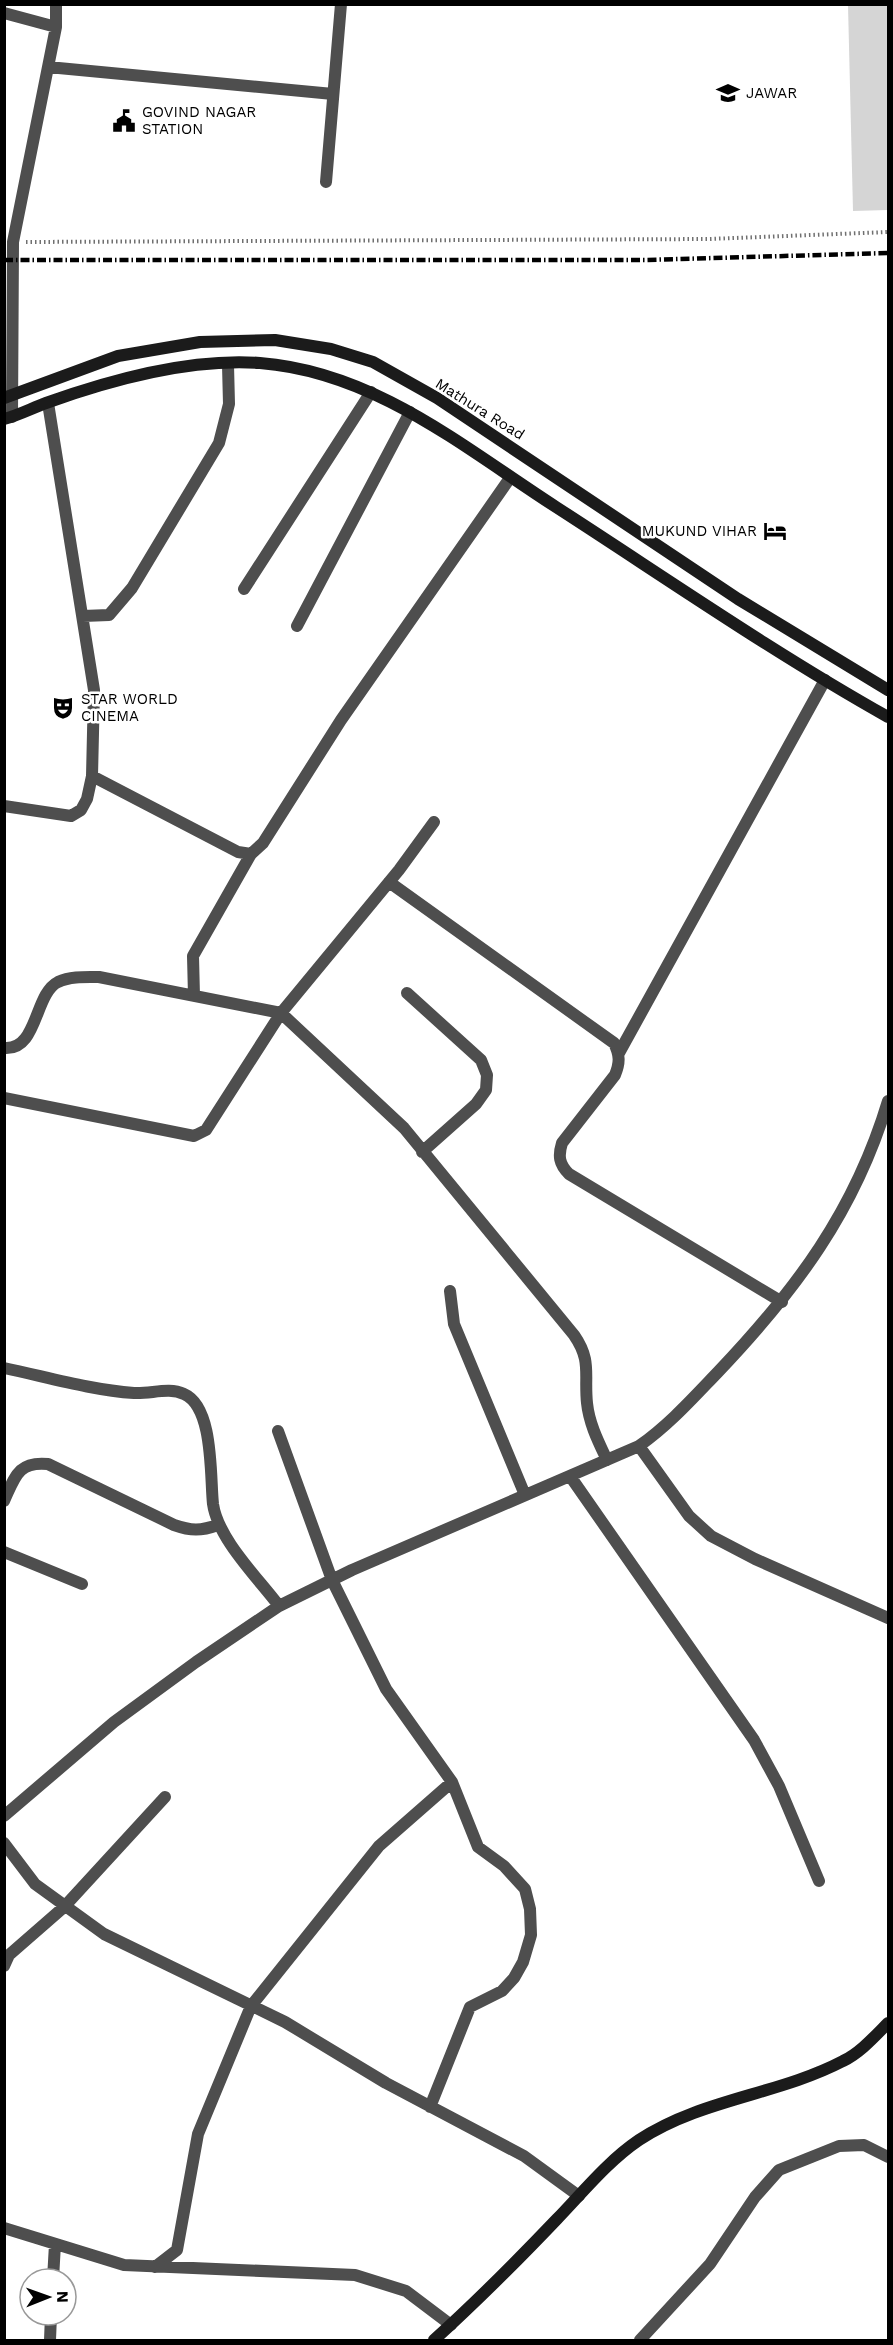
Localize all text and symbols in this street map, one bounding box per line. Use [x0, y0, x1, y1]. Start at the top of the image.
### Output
school or university icon: JAWAR [715, 80, 741, 106]
place label: JAWAR [746, 84, 797, 102]
place label: GOVIND NAGAR STATION [142, 103, 256, 138]
public building icon: GOVIND NAGAR STATION [111, 108, 137, 134]
street label: Mathura Road [432, 374, 528, 444]
hotel icon: MUKUND VIHAR [762, 518, 788, 544]
place label: MUKUND VIHAR [642, 522, 757, 540]
place label: STAR WORLD CINEMA [81, 690, 178, 725]
theatre icon: STAR WORLD CINEMA [50, 695, 76, 721]
north arrow [18, 2267, 78, 2327]
text: N [53, 2291, 72, 2303]

